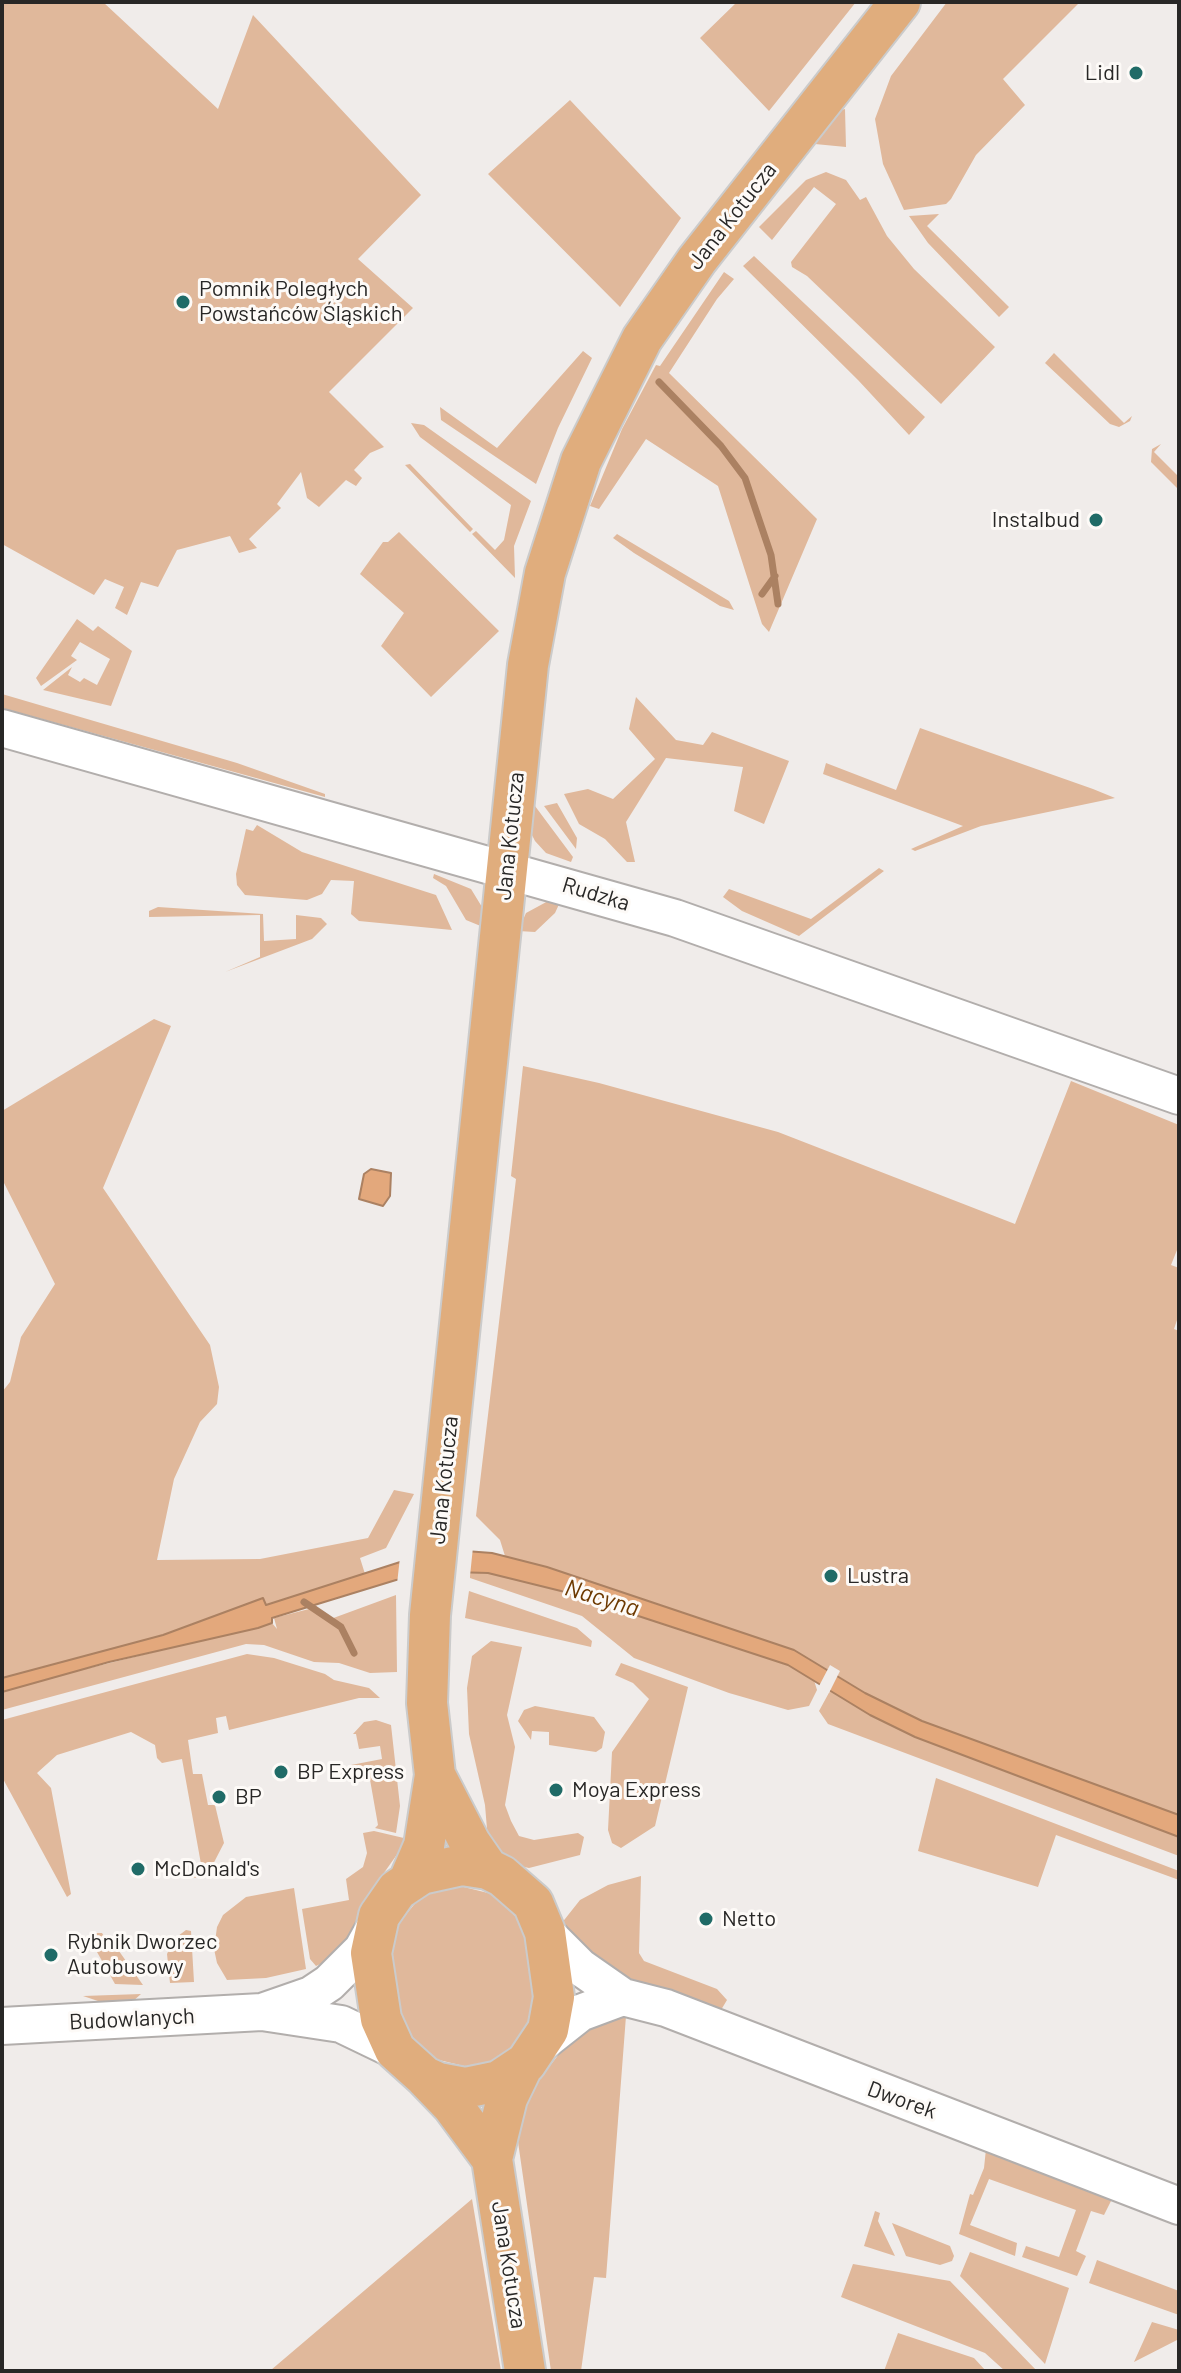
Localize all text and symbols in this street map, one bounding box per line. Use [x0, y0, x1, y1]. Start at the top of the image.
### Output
place label: Lidl [1085, 60, 1120, 86]
marker: Lidl [1127, 64, 1145, 82]
street label: Jana Kotucza [682, 157, 782, 275]
place label: Pomnik Poległych Powstańców Śląskich [199, 276, 402, 328]
marker: Pomnik Poległych Powstańców Śląskich [174, 293, 192, 311]
place label: Instalbud [992, 507, 1080, 533]
marker: Instalbud [1087, 511, 1105, 529]
street label: Jana Kotucza [490, 771, 530, 901]
street label: Rudzka [559, 871, 633, 917]
street label: Jana Kotucza [424, 1415, 464, 1545]
place label: Lustra [847, 1563, 909, 1589]
marker: Lustra [822, 1567, 840, 1585]
water label: Nacyna [561, 1573, 643, 1623]
place label: BP Express [297, 1759, 404, 1785]
marker: BP Express [272, 1763, 290, 1781]
place label: Moya Express [572, 1777, 701, 1803]
marker: Moya Express [547, 1781, 565, 1799]
place label: BP [235, 1784, 262, 1810]
marker: BP [210, 1788, 228, 1806]
place label: McDonald's [154, 1856, 260, 1882]
marker: McDonald's [129, 1860, 147, 1878]
place label: Netto [722, 1906, 776, 1932]
marker: Netto [697, 1910, 715, 1928]
place label: Rybnik Dworzec Autobusowy [67, 1929, 217, 1980]
marker: Rybnik Dworzec Autobusowy [42, 1946, 60, 1964]
street label: Budowlanych [69, 2003, 195, 2035]
street label: Dworek [864, 2075, 940, 2125]
street label: Jana Kotucza [486, 2199, 532, 2331]

